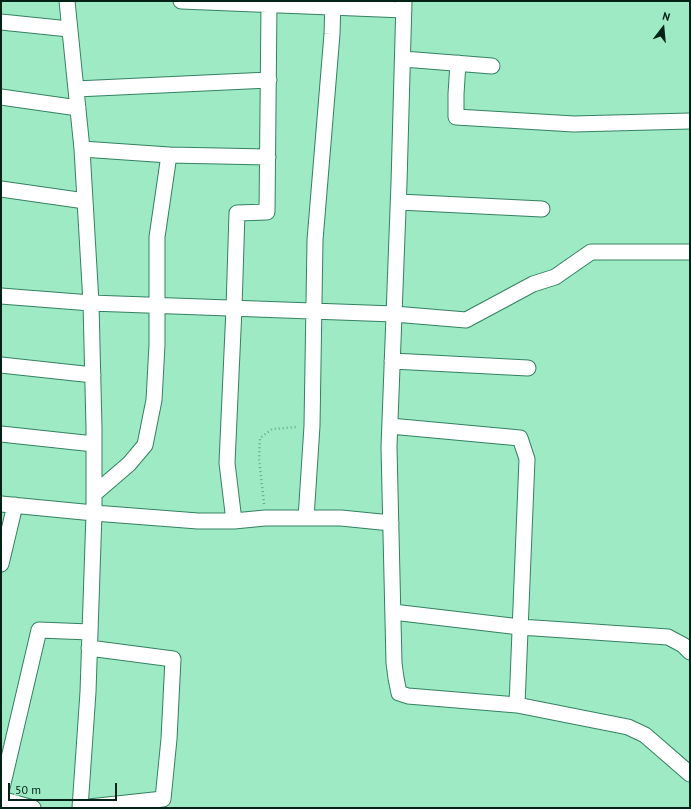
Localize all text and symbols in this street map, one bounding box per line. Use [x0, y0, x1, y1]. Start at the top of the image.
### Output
north arrow [643, 8, 683, 48]
text: N [661, 9, 672, 24]
scale bar [10, 775, 119, 801]
text: 50 m [15, 782, 41, 797]

